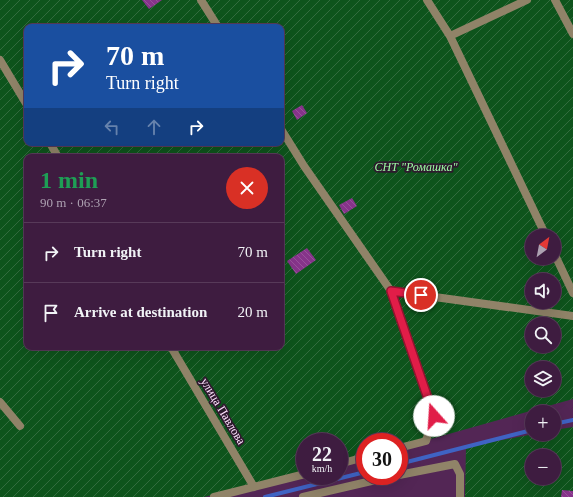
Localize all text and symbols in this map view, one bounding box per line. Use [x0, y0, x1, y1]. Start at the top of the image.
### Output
icon: right [40, 40, 92, 92]
text: 70 m [106, 40, 164, 71]
text: Turn right [106, 73, 179, 93]
icon: left [101, 116, 123, 138]
icon: ahead [143, 116, 165, 138]
icon: right [185, 116, 207, 138]
park label: СНТ "Ромашка" [375, 160, 458, 174]
text: 1 min [40, 167, 98, 193]
button: close [226, 167, 268, 209]
text: 90 m · 06:37 [40, 195, 107, 210]
north arrow [525, 229, 561, 265]
map controls [525, 229, 561, 485]
icon: right [40, 242, 62, 264]
text: Turn right [74, 244, 141, 260]
text: 70 m [238, 244, 268, 260]
button: sound [525, 273, 561, 309]
pin [404, 278, 438, 312]
icon: arrive [410, 284, 432, 306]
icon: arrive [40, 302, 62, 324]
text: Arrive at destination [74, 304, 207, 320]
text: 20 m [238, 304, 268, 320]
button: search [525, 317, 561, 353]
button: layers [525, 361, 561, 397]
street label: улица Павлова [198, 375, 249, 447]
position arrow [413, 395, 455, 437]
button: + [525, 405, 561, 441]
speed limit sign: 30 [356, 433, 408, 485]
text: 22 [312, 443, 332, 465]
button: − [525, 449, 561, 485]
text: km/h [312, 463, 332, 474]

